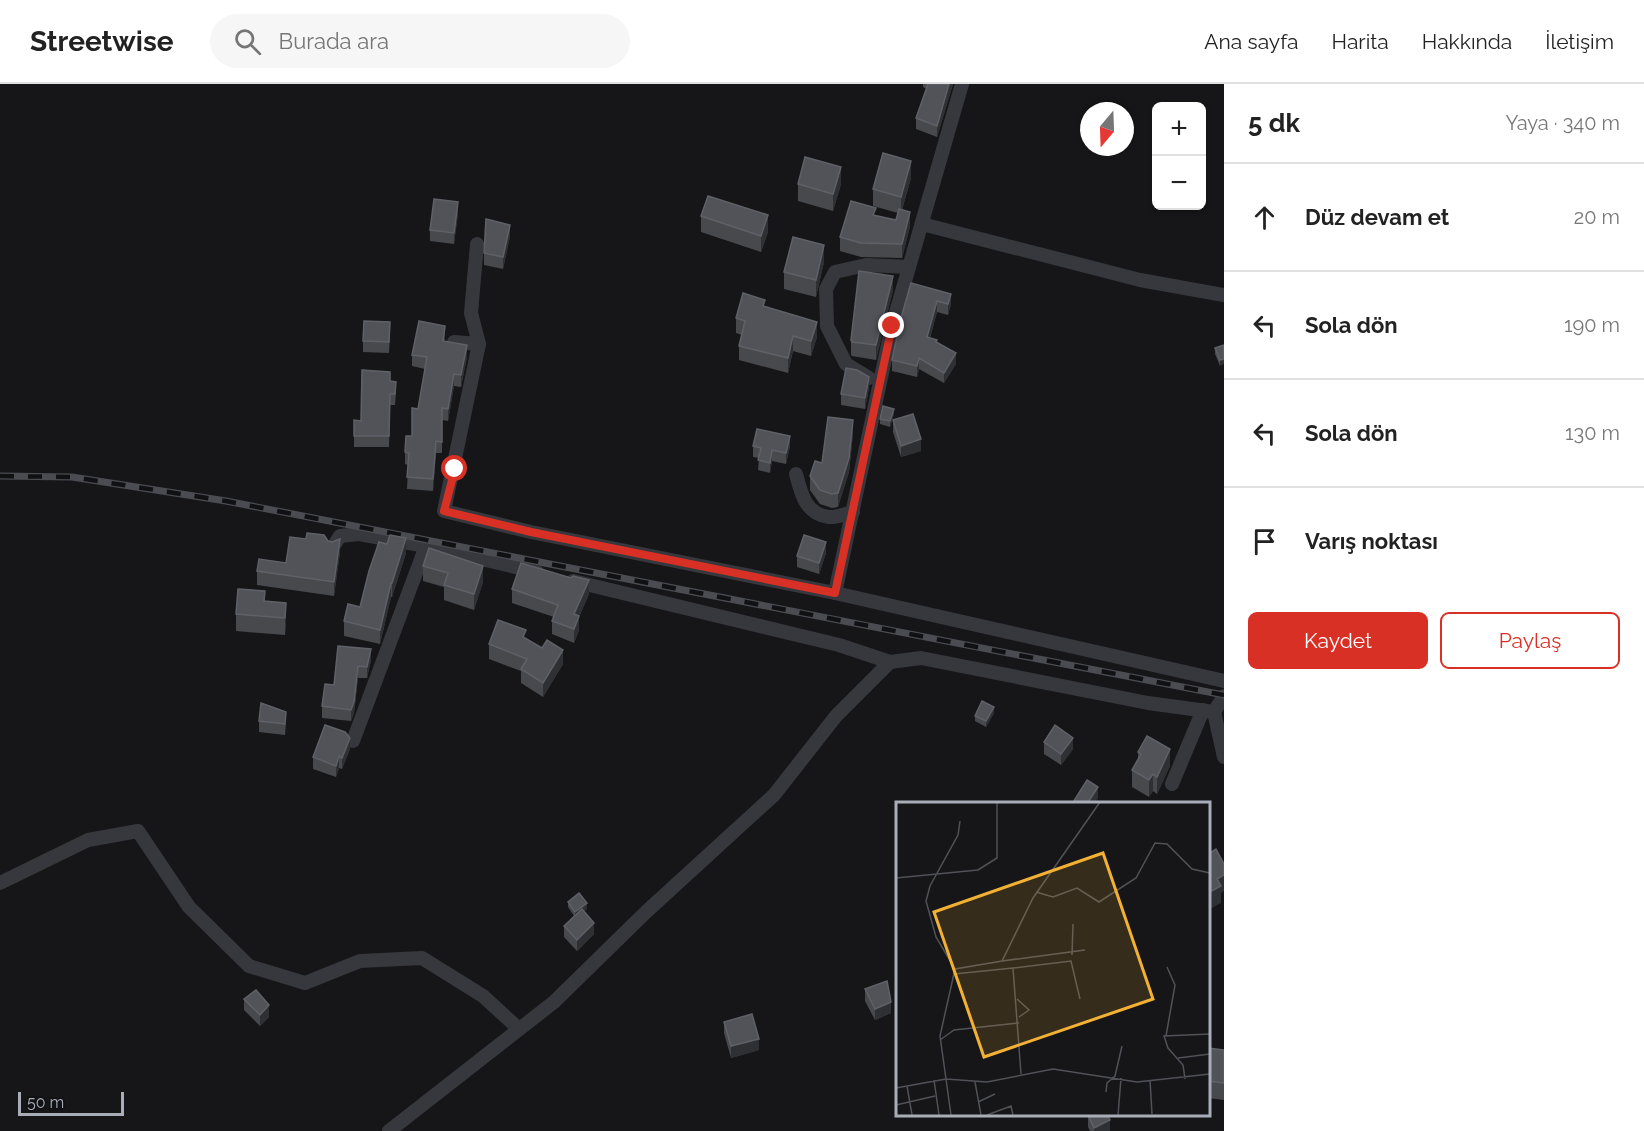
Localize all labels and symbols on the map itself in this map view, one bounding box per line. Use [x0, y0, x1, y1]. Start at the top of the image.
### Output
north arrow [1080, 102, 1134, 156]
route end [878, 312, 904, 338]
route start [441, 455, 467, 481]
inset map [896, 802, 1209, 1116]
scale bar [18, 1089, 124, 1116]

